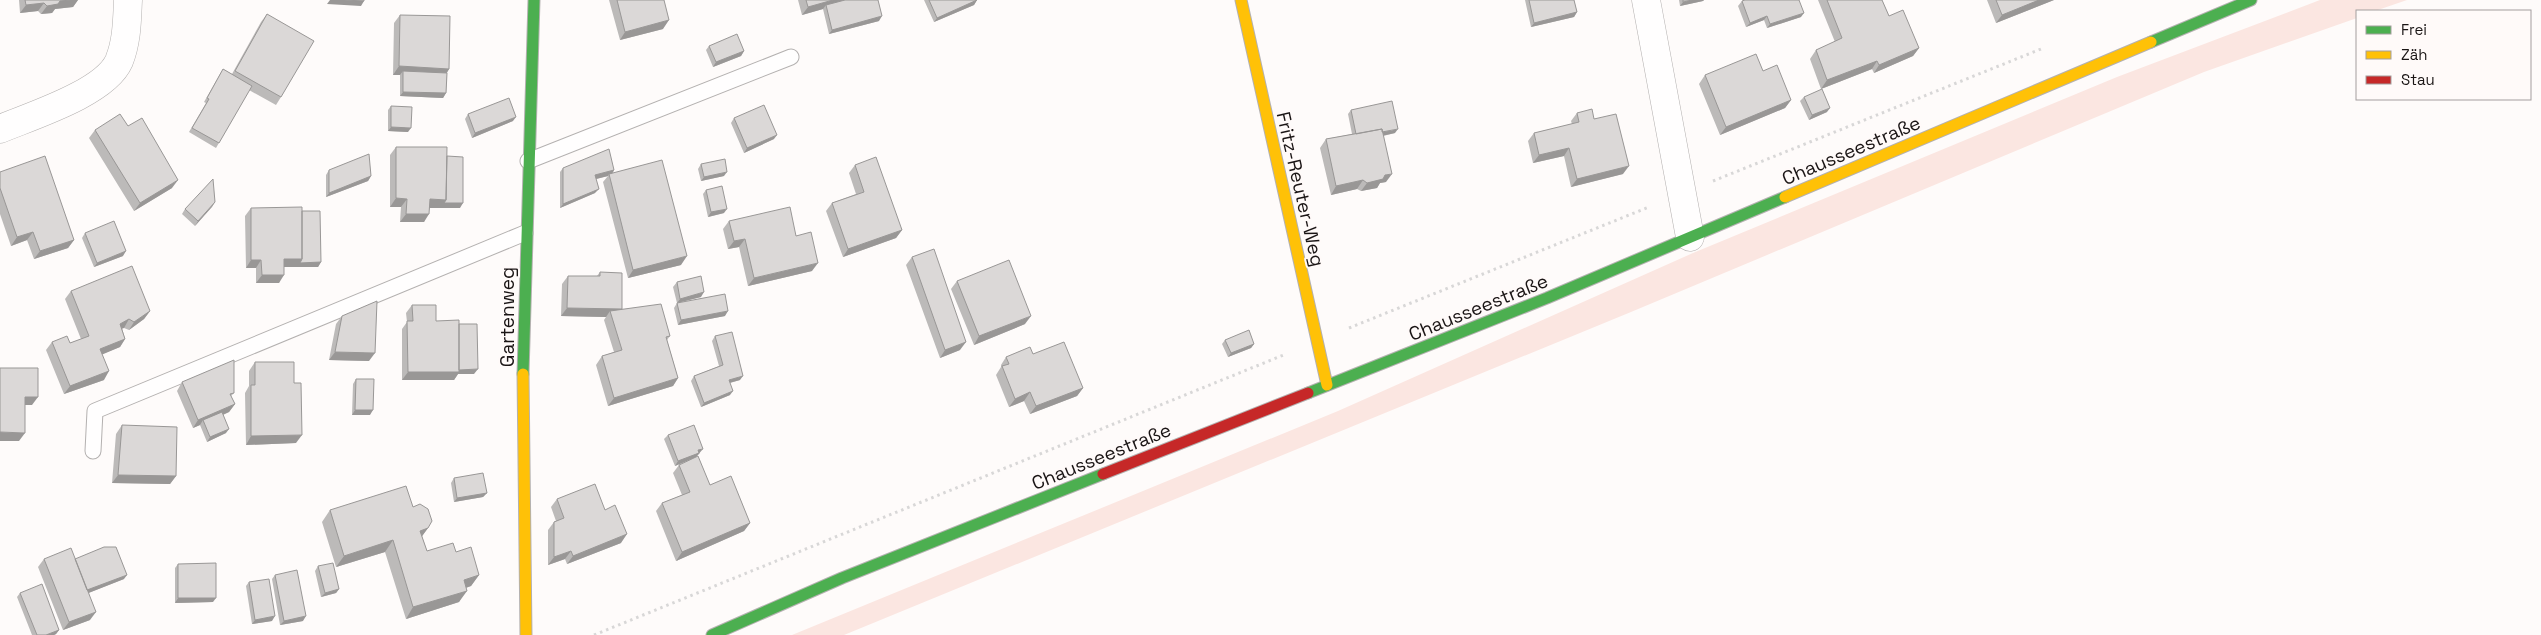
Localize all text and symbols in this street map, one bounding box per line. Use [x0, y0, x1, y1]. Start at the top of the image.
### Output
legend [2356, 10, 2531, 100]
text: Frei [2401, 20, 2427, 39]
text: Zäh [2401, 45, 2427, 64]
text: Stau [2401, 70, 2435, 89]
street label: Fritz-Reuter-Weg [1271, 109, 1330, 269]
street label: Chausseestraße [1778, 110, 1924, 191]
street label: Gartenweg [495, 267, 520, 367]
street label: Chausseestraße [1405, 268, 1552, 347]
street label: Chausseestraße [1028, 417, 1175, 496]

